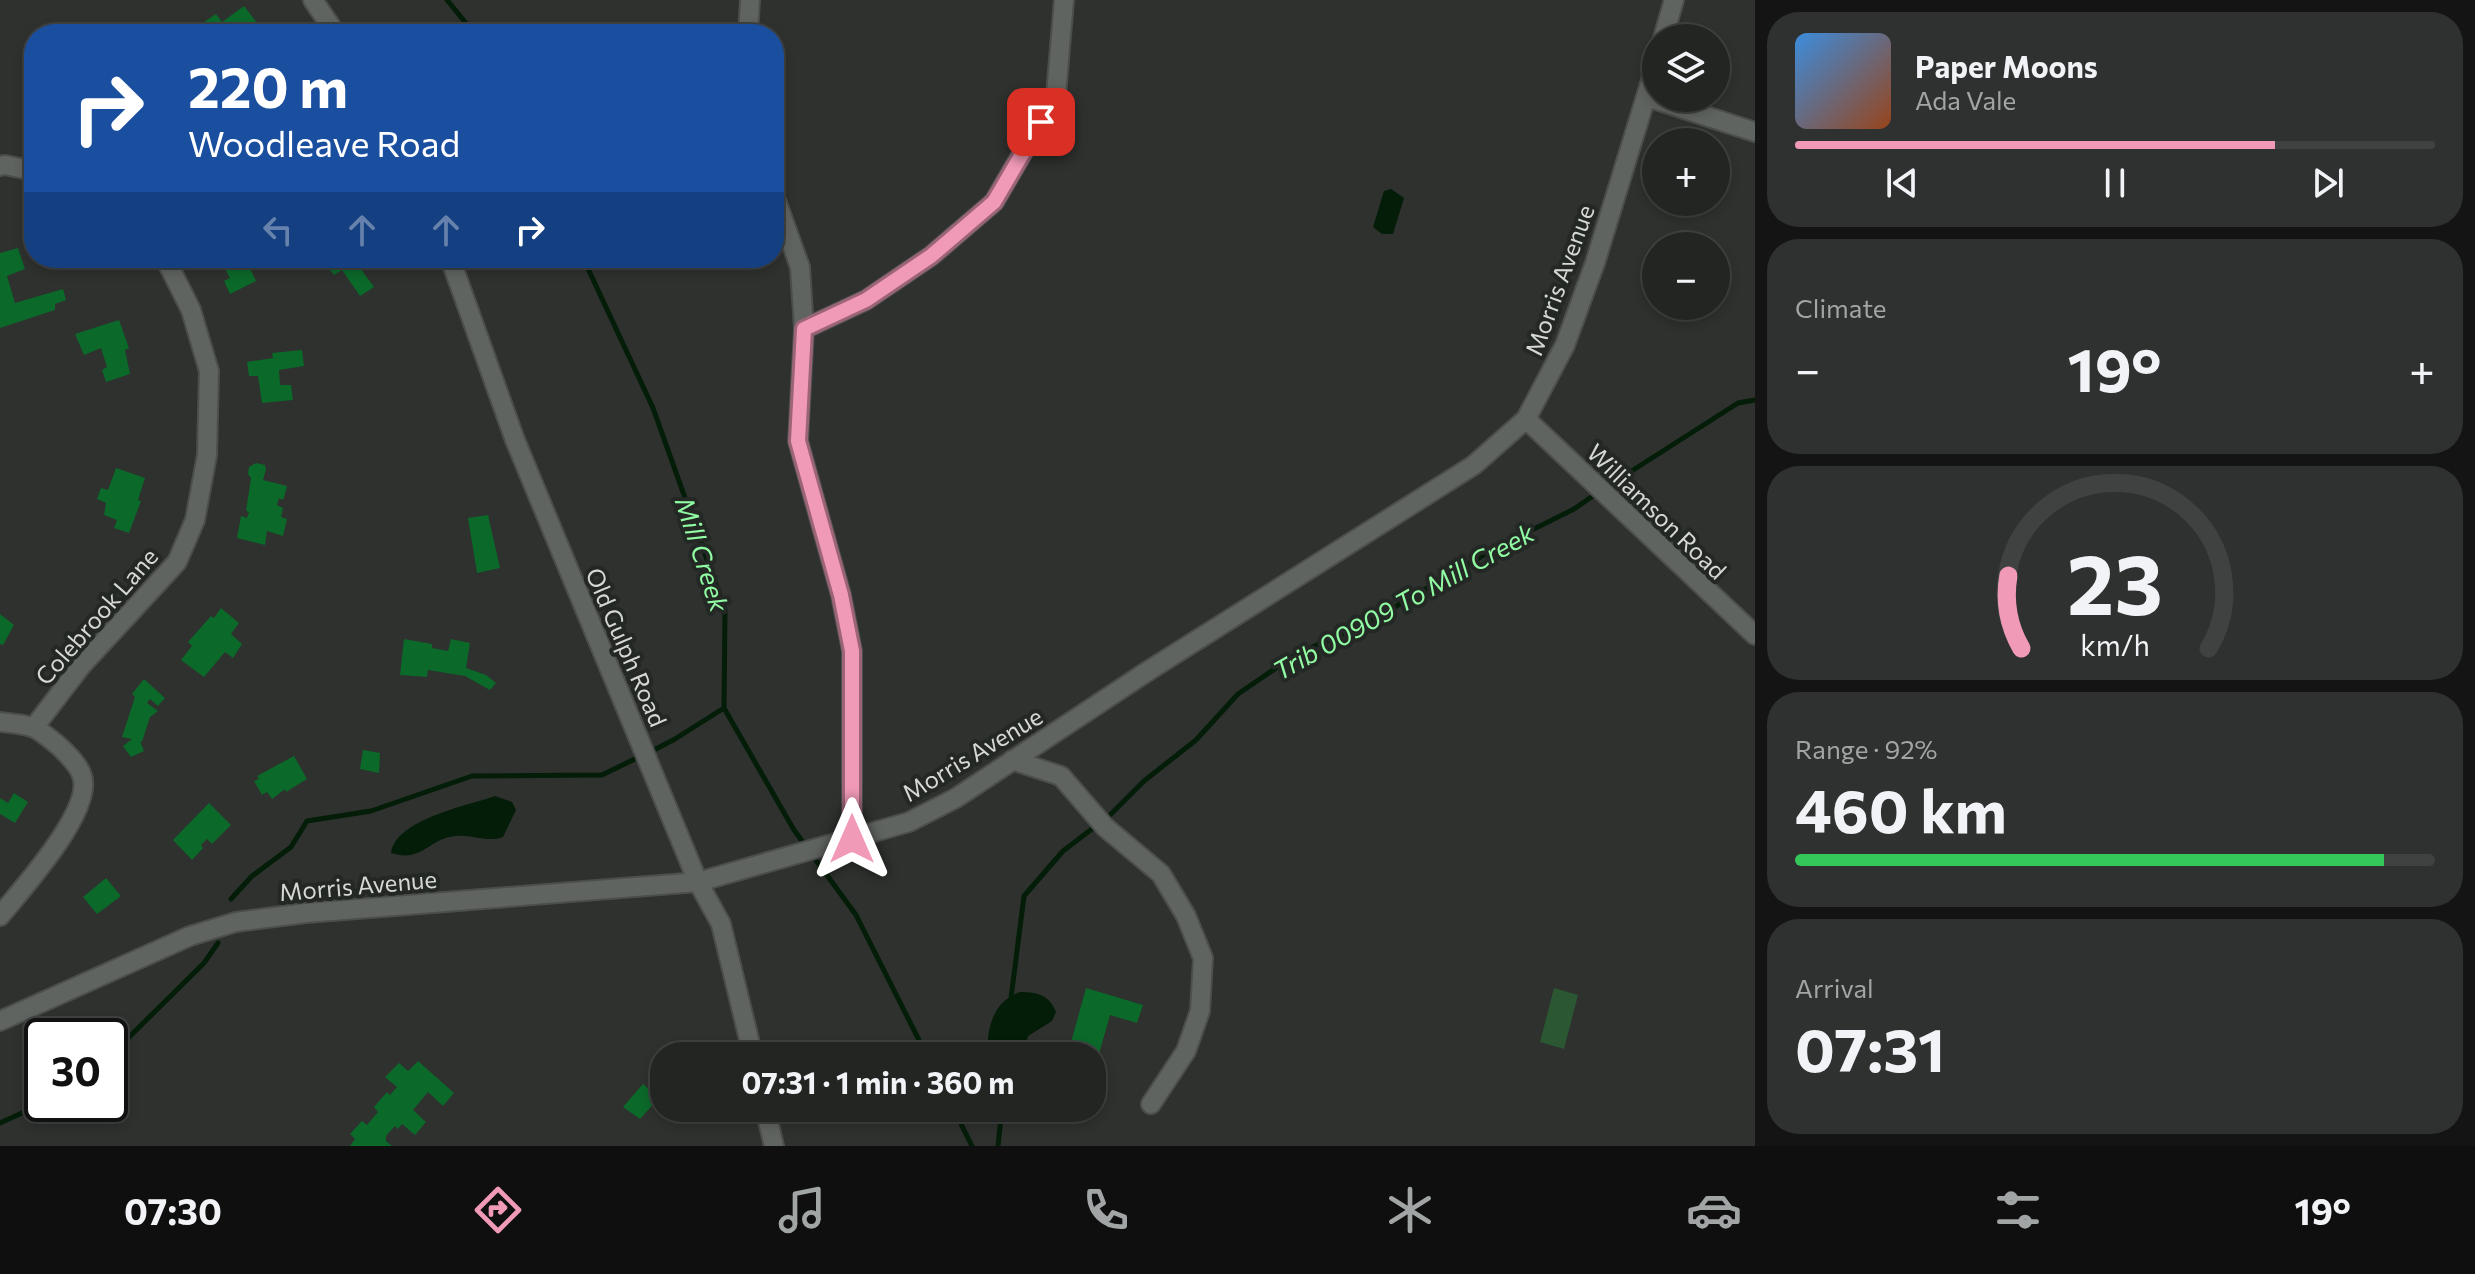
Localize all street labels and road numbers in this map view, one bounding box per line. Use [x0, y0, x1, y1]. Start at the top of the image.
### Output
street label: Morris Avenue [1518, 201, 1600, 359]
street label: Williamson Road [1581, 437, 1733, 585]
street label: Colebrook Lane [29, 542, 163, 690]
street label: Old Gulph Road [580, 563, 674, 731]
street label: Morris Avenue [897, 701, 1047, 807]
street label: Morris Avenue [278, 864, 438, 906]

